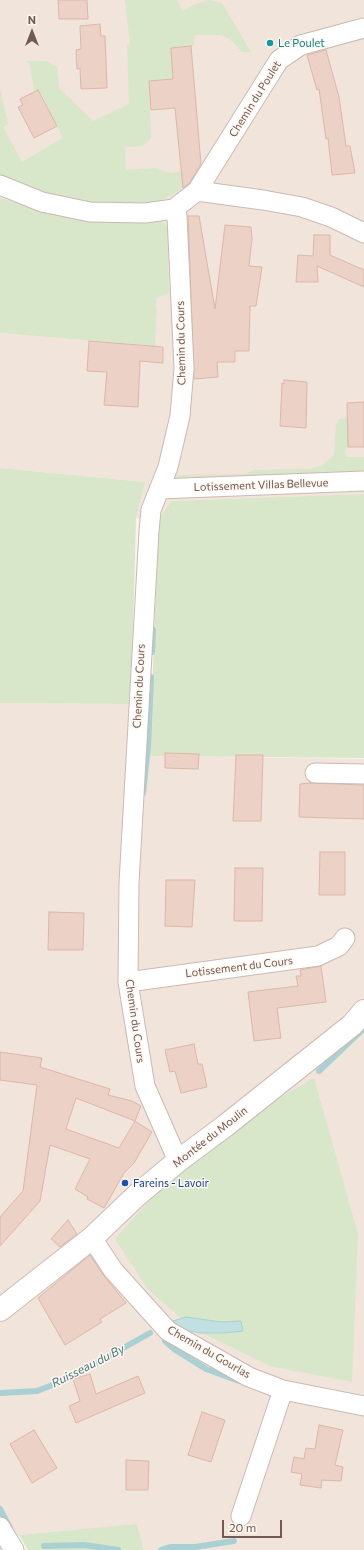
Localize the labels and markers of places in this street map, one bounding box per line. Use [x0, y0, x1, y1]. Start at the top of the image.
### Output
place label: Le Poulet [278, 36, 325, 50]
marker: Le Poulet [265, 38, 275, 48]
place label: Fareins - Lavoir [133, 1176, 209, 1190]
marker: Fareins - Lavoir [120, 1178, 130, 1188]

